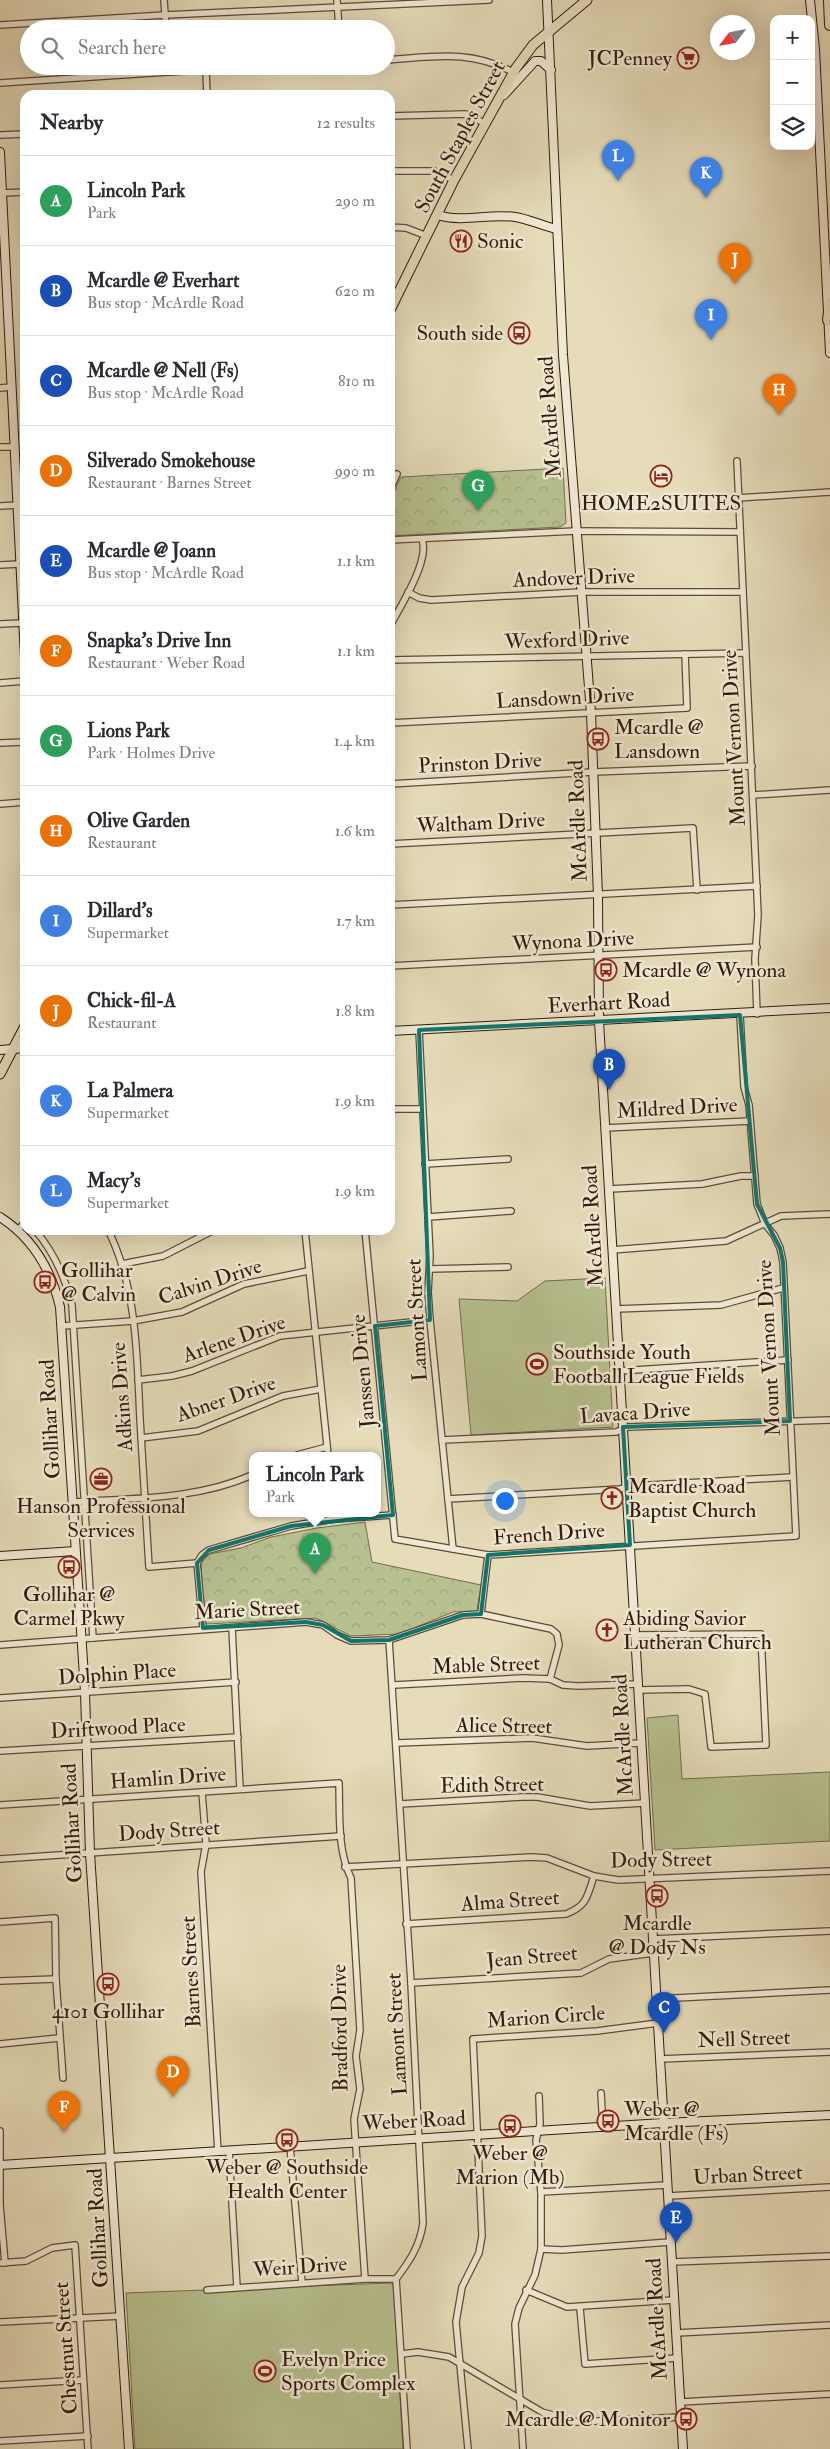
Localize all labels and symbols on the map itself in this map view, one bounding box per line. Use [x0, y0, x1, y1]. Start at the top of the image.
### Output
north arrow [710, 15, 755, 60]
place label: JCPenney [587, 45, 673, 72]
supermarket icon: JCPenney [676, 46, 700, 70]
street label: South Staples Street [408, 56, 512, 218]
pin: L [602, 140, 634, 181]
pin: K [690, 157, 722, 198]
place label: Sonic [477, 228, 524, 255]
restaurant icon: Sonic [449, 229, 473, 253]
pin: J [719, 243, 751, 284]
pin: I [695, 299, 727, 340]
place label: South side [416, 320, 503, 347]
bus stop icon: South side [507, 321, 531, 345]
street label: McArdle Road [532, 354, 568, 479]
pin: H [763, 374, 795, 415]
hotel icon: HOME2SUITES [649, 464, 673, 488]
pin: G [462, 470, 494, 511]
place label: HOME2SUITES [581, 490, 741, 517]
street label: Andover Drive [511, 562, 636, 594]
street label: Wexford Drive [503, 624, 630, 656]
street label: Mount Vernon Drive [716, 649, 752, 827]
street label: Lansdown Drive [495, 681, 635, 715]
place label: Mcardle @ Lansdown [614, 714, 704, 765]
bus stop icon: Mcardle @ Lansdown [586, 727, 610, 751]
street label: Prinston Drive [418, 746, 543, 780]
street label: McArdle Road [562, 759, 594, 883]
street label: Waltham Drive [415, 806, 546, 840]
street label: Wynona Drive [510, 924, 635, 958]
place label: Mcardle @ Wynona [622, 957, 786, 984]
bus stop icon: Mcardle @ Wynona [594, 958, 618, 982]
street label: Everhart Road [547, 986, 672, 1020]
pin: B [593, 1049, 625, 1090]
street label: Mildred Drive [616, 1091, 738, 1125]
street label: McArdle Road [576, 1164, 610, 1288]
street label: Calvin Drive [155, 1253, 265, 1311]
place label: Gollihar @ Calvin [61, 1257, 136, 1308]
street label: Lamont Street [400, 1258, 434, 1382]
street label: Mount Vernon Drive [751, 1259, 787, 1437]
bus stop icon: Gollihar @ Calvin [33, 1270, 57, 1294]
street label: Arlene Drive [178, 1309, 289, 1370]
street label: Janssen Drive [345, 1313, 382, 1430]
place label: Southside Youth Football League Fields [553, 1339, 744, 1390]
street label: Adkins Drive [105, 1341, 139, 1454]
sports icon: Southside Youth Football League Fields [525, 1352, 549, 1376]
street label: Gollihar Road [33, 1358, 67, 1480]
street label: Abner Drive [172, 1369, 280, 1429]
street label: Lavaca Drive [579, 1396, 691, 1430]
office icon: Hanson Professional Services [89, 1467, 113, 1491]
place label: Mcardle Road Baptist Church [628, 1473, 756, 1524]
church icon: Mcardle Road Baptist Church [600, 1486, 624, 1510]
your location [492, 1488, 518, 1514]
place label: Hanson Professional Services [16, 1493, 186, 1544]
street label: French Drive [492, 1517, 606, 1551]
pin: A [299, 1533, 331, 1574]
bus stop icon: Gollihar @ Carmel Pkwy [57, 1555, 81, 1579]
place label: Gollihar @ Carmel Pkwy [14, 1581, 125, 1632]
street label: Marie Street [193, 1594, 301, 1626]
place label: Abiding Savior Lutheran Church [622, 1605, 772, 1656]
church icon: Abiding Savior Lutheran Church [595, 1618, 619, 1642]
street label: Mable Street [431, 1650, 541, 1680]
street label: Dolphin Place [57, 1656, 177, 1692]
street label: McArdle Road [606, 1673, 640, 1797]
street label: Driftwood Place [50, 1711, 187, 1745]
street label: Alice Street [455, 1712, 553, 1740]
street label: Hamlin Drive [109, 1760, 227, 1796]
street label: Gollihar Road [55, 1762, 89, 1884]
street label: Edith Street [440, 1771, 544, 1799]
street label: Dody Street [117, 1814, 221, 1848]
street label: Dody Street [610, 1846, 712, 1874]
street label: Alma Street [459, 1884, 560, 1918]
bus stop icon: Mcardle @ Dody Ns [645, 1884, 669, 1908]
place label: Mcardle @ Dody Ns [608, 1910, 706, 1961]
street label: Barnes Street [175, 1915, 207, 2029]
street label: Jean Street [484, 1940, 579, 1975]
street label: Bradford Drive [325, 1964, 355, 2092]
bus stop icon: 4101 Gollihar [96, 1972, 120, 1996]
street label: Lamont Street [380, 1972, 414, 2096]
pin: C [648, 1992, 680, 2033]
place label: 4101 Gollihar [52, 1998, 165, 2025]
street label: Marion Circle [486, 1999, 606, 2035]
street label: Nell Street [697, 2024, 791, 2054]
pin: D [157, 2056, 189, 2097]
pin: F [48, 2091, 80, 2132]
place label: Weber @ Mcardle (Fs) [623, 2096, 729, 2147]
street label: Weber Road [361, 2105, 467, 2137]
bus stop icon: Weber @ Mcardle (Fs) [596, 2109, 620, 2133]
bus stop icon: Weber @ Marion (Mb) [498, 2114, 522, 2138]
bus stop icon: Weber @ Southside Health Center [275, 2128, 299, 2152]
place label: Weber @ Marion (Mb) [455, 2140, 565, 2191]
place label: Weber @ Southside Health Center [205, 2154, 368, 2205]
street label: Urban Street [693, 2159, 804, 2191]
street label: Gollihar Road [81, 2167, 115, 2289]
pin: E [660, 2202, 692, 2243]
street label: Weir Drive [251, 2250, 348, 2284]
street label: McArdle Road [640, 2257, 674, 2381]
street label: Chestnut Street [48, 2281, 84, 2415]
place label: Evelyn Price Sports Complex [281, 2346, 416, 2397]
sports icon: Evelyn Price Sports Complex [253, 2359, 277, 2383]
place label: Mcardle @ Monitor [505, 2406, 670, 2433]
bus stop icon: Mcardle @ Monitor [674, 2407, 698, 2431]

